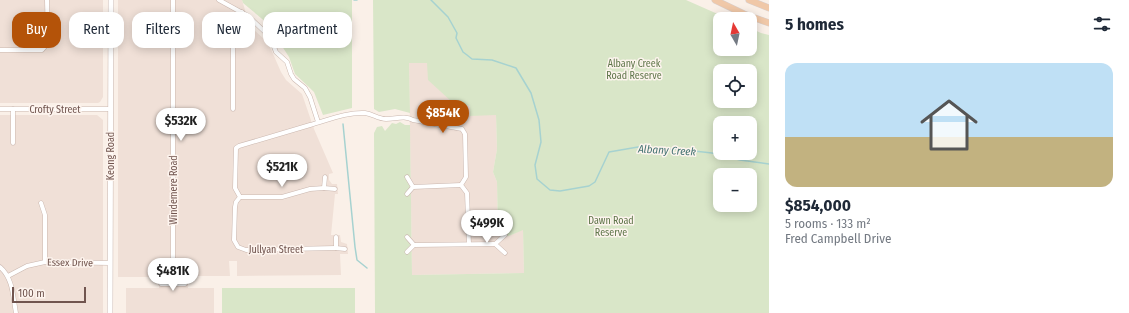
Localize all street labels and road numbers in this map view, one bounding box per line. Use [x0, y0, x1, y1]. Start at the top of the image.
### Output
street label: Crofty Street [29, 104, 81, 116]
street label: Keong Road [105, 132, 117, 180]
street label: Windemere Road [168, 155, 180, 225]
street label: Jullyan Street [249, 244, 304, 256]
street label: Essex Drive [47, 257, 93, 269]

